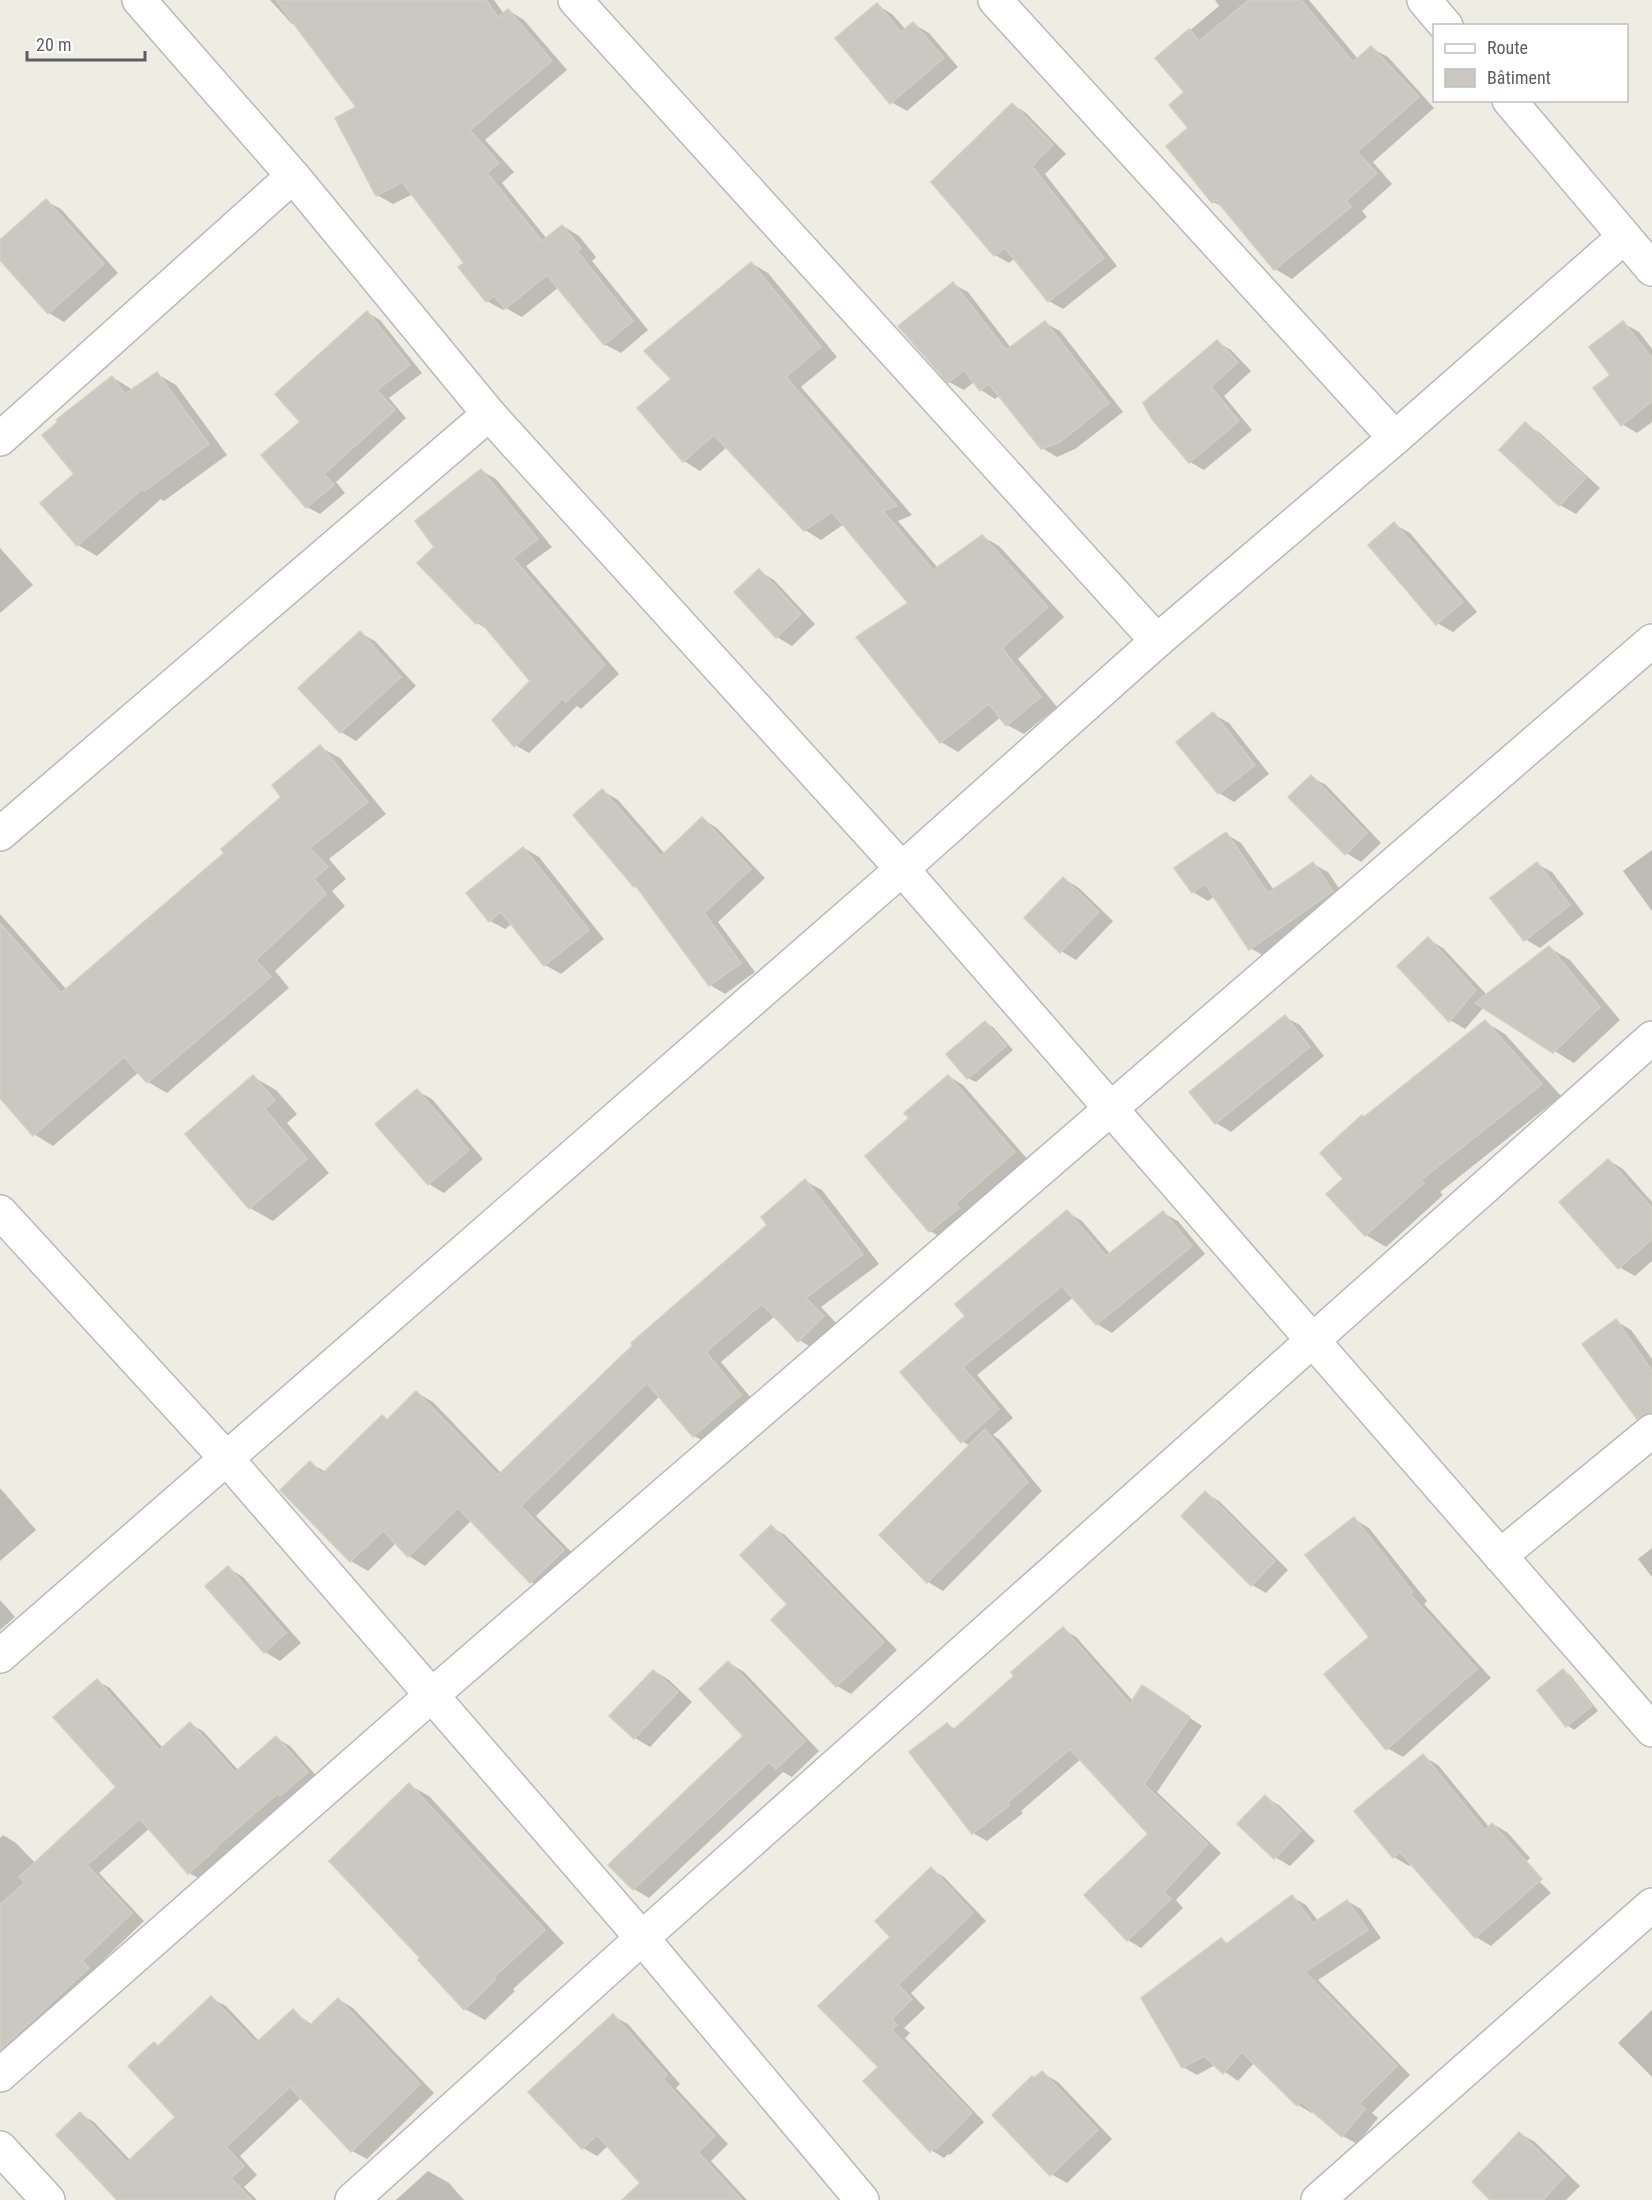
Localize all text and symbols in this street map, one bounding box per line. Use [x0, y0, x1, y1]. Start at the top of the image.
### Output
scale bar [27, 24, 146, 62]
legend [1433, 24, 1628, 102]
text: 20 m [36, 34, 71, 55]
text: Route [1487, 37, 1528, 58]
text: Bâtiment [1487, 67, 1551, 88]

